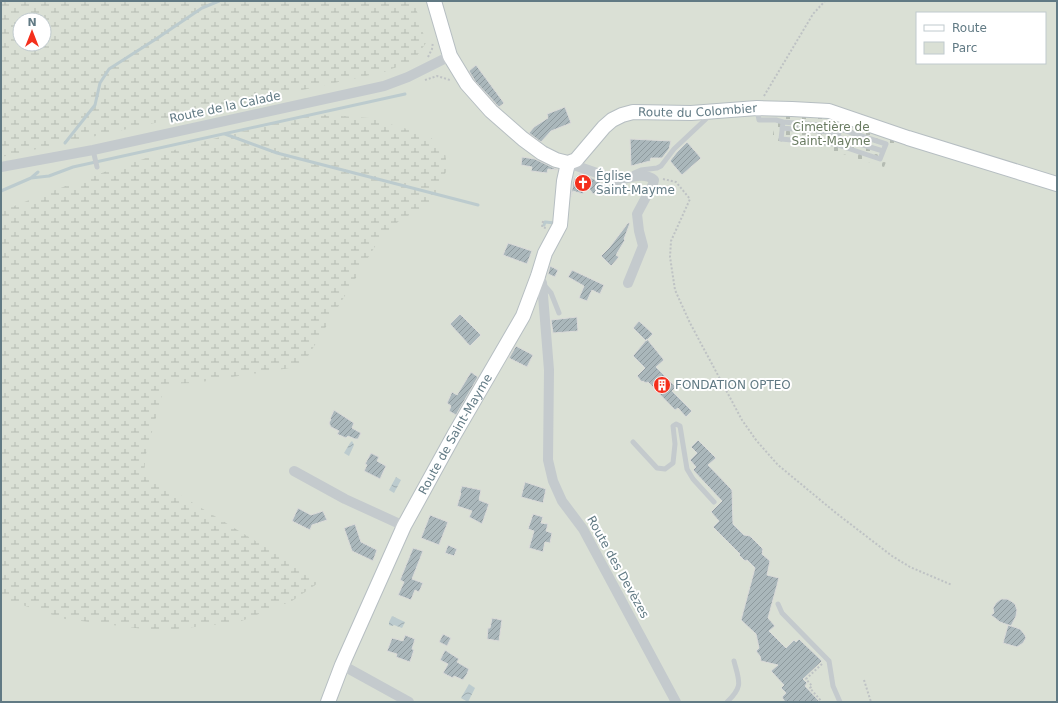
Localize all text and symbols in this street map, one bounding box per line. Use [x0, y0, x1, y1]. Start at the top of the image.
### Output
north arrow [12, 12, 52, 52]
legend [916, 12, 1046, 64]
text: N [27, 16, 37, 29]
text: Route [952, 21, 987, 35]
text: Parc [952, 41, 977, 55]
street label: Route de la Calade [168, 88, 282, 126]
street label: Route du Colombier [638, 101, 758, 120]
park label: Cimetière de Saint-Mayme [792, 120, 870, 148]
place label: Église Saint-Mayme [596, 168, 675, 197]
church icon: Église Saint-Mayme [573, 173, 593, 193]
street label: Route de Saint-Mayme [416, 371, 495, 497]
building icon: FONDATION OPTEO [652, 375, 672, 395]
place label: FONDATION OPTEO [675, 378, 791, 392]
street label: Route des Devèzes [584, 513, 652, 621]

